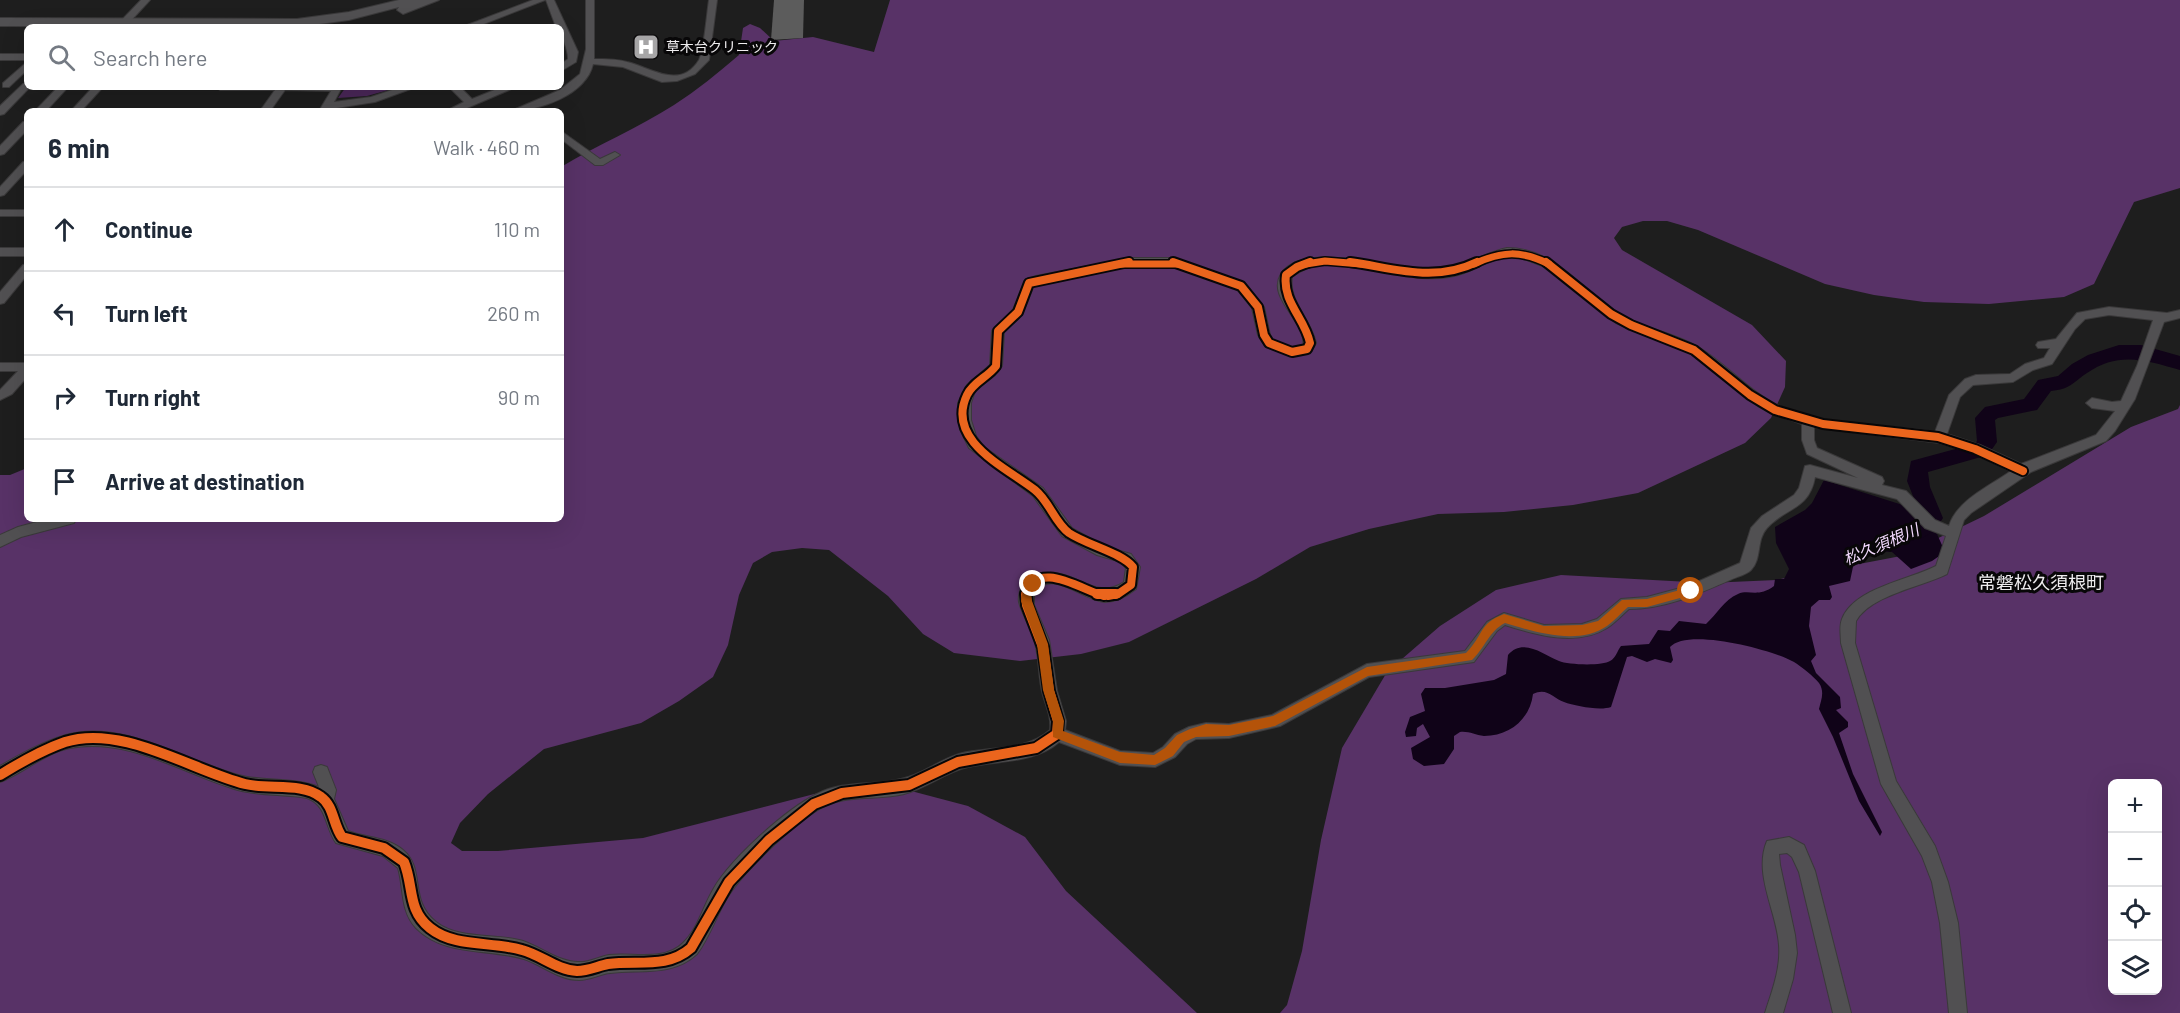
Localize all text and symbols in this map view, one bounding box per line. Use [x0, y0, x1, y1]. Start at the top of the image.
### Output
search box [24, 24, 564, 90]
hospital icon: 草木台クリニック [631, 32, 661, 62]
place label: 草木台クリニック [666, 38, 778, 55]
icon: search [45, 41, 78, 74]
text: Search here [93, 44, 207, 70]
text: 6 min [48, 132, 110, 163]
text: Walk · 460 m [433, 135, 540, 159]
icon: ahead [48, 213, 81, 246]
text: Continue [105, 216, 193, 242]
text: 110 m [494, 217, 540, 241]
icon: left [48, 297, 81, 330]
text: Turn left [105, 300, 188, 326]
text: 260 m [487, 301, 540, 325]
icon: right [48, 381, 81, 414]
text: Turn right [105, 384, 200, 410]
text: 90 m [498, 385, 540, 409]
icon: arrive [48, 465, 81, 498]
text: Arrive at destination [105, 468, 304, 494]
water label: 松久須根川 [1840, 518, 1923, 568]
route end [1019, 570, 1045, 596]
district label: 常磐松久須根町 [1978, 571, 2104, 593]
route start [1677, 577, 1703, 603]
map controls [2108, 779, 2162, 995]
button: + [2108, 779, 2162, 833]
button: − [2108, 833, 2162, 887]
button: locate [2108, 887, 2162, 941]
button: layers [2108, 941, 2162, 995]

